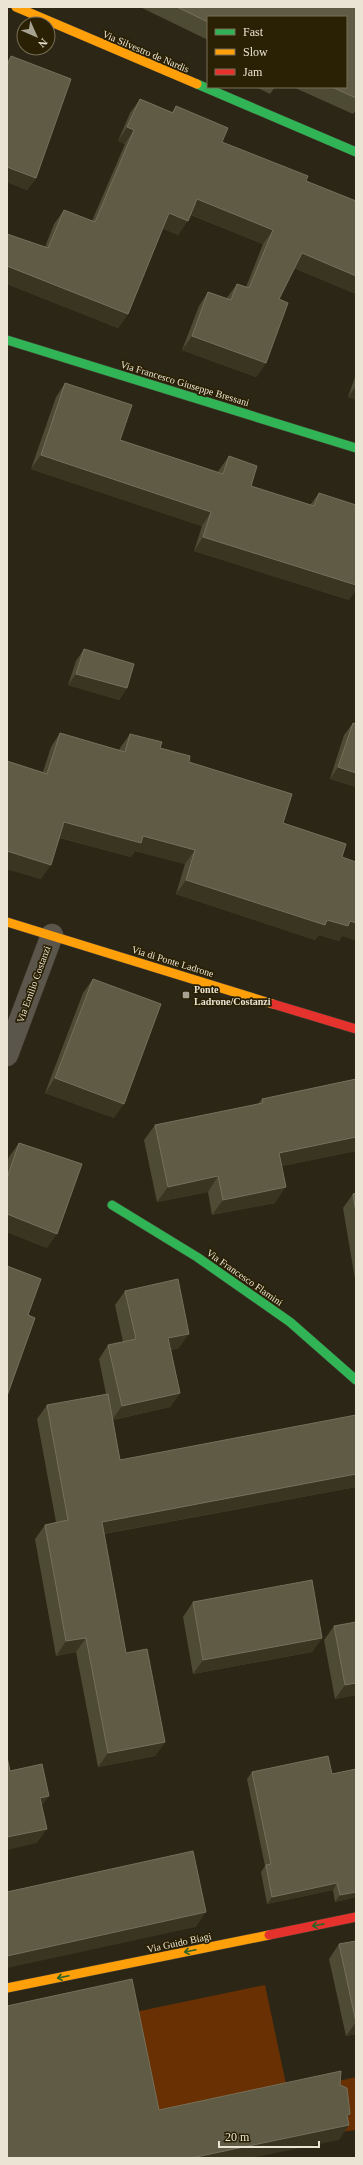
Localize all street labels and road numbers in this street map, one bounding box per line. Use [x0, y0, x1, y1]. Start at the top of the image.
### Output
street label: Via Silvestro de Nardis [101, 28, 191, 75]
street label: Via Francesco Giuseppe Bressani [119, 359, 251, 408]
street label: Via Emilio Costanzi [14, 944, 53, 1024]
street label: Via di Ponte Ladrone [130, 944, 216, 979]
street label: Via Francesco Flamini [204, 1247, 285, 1308]
street label: Via Guido Biagi [146, 1930, 212, 1955]

